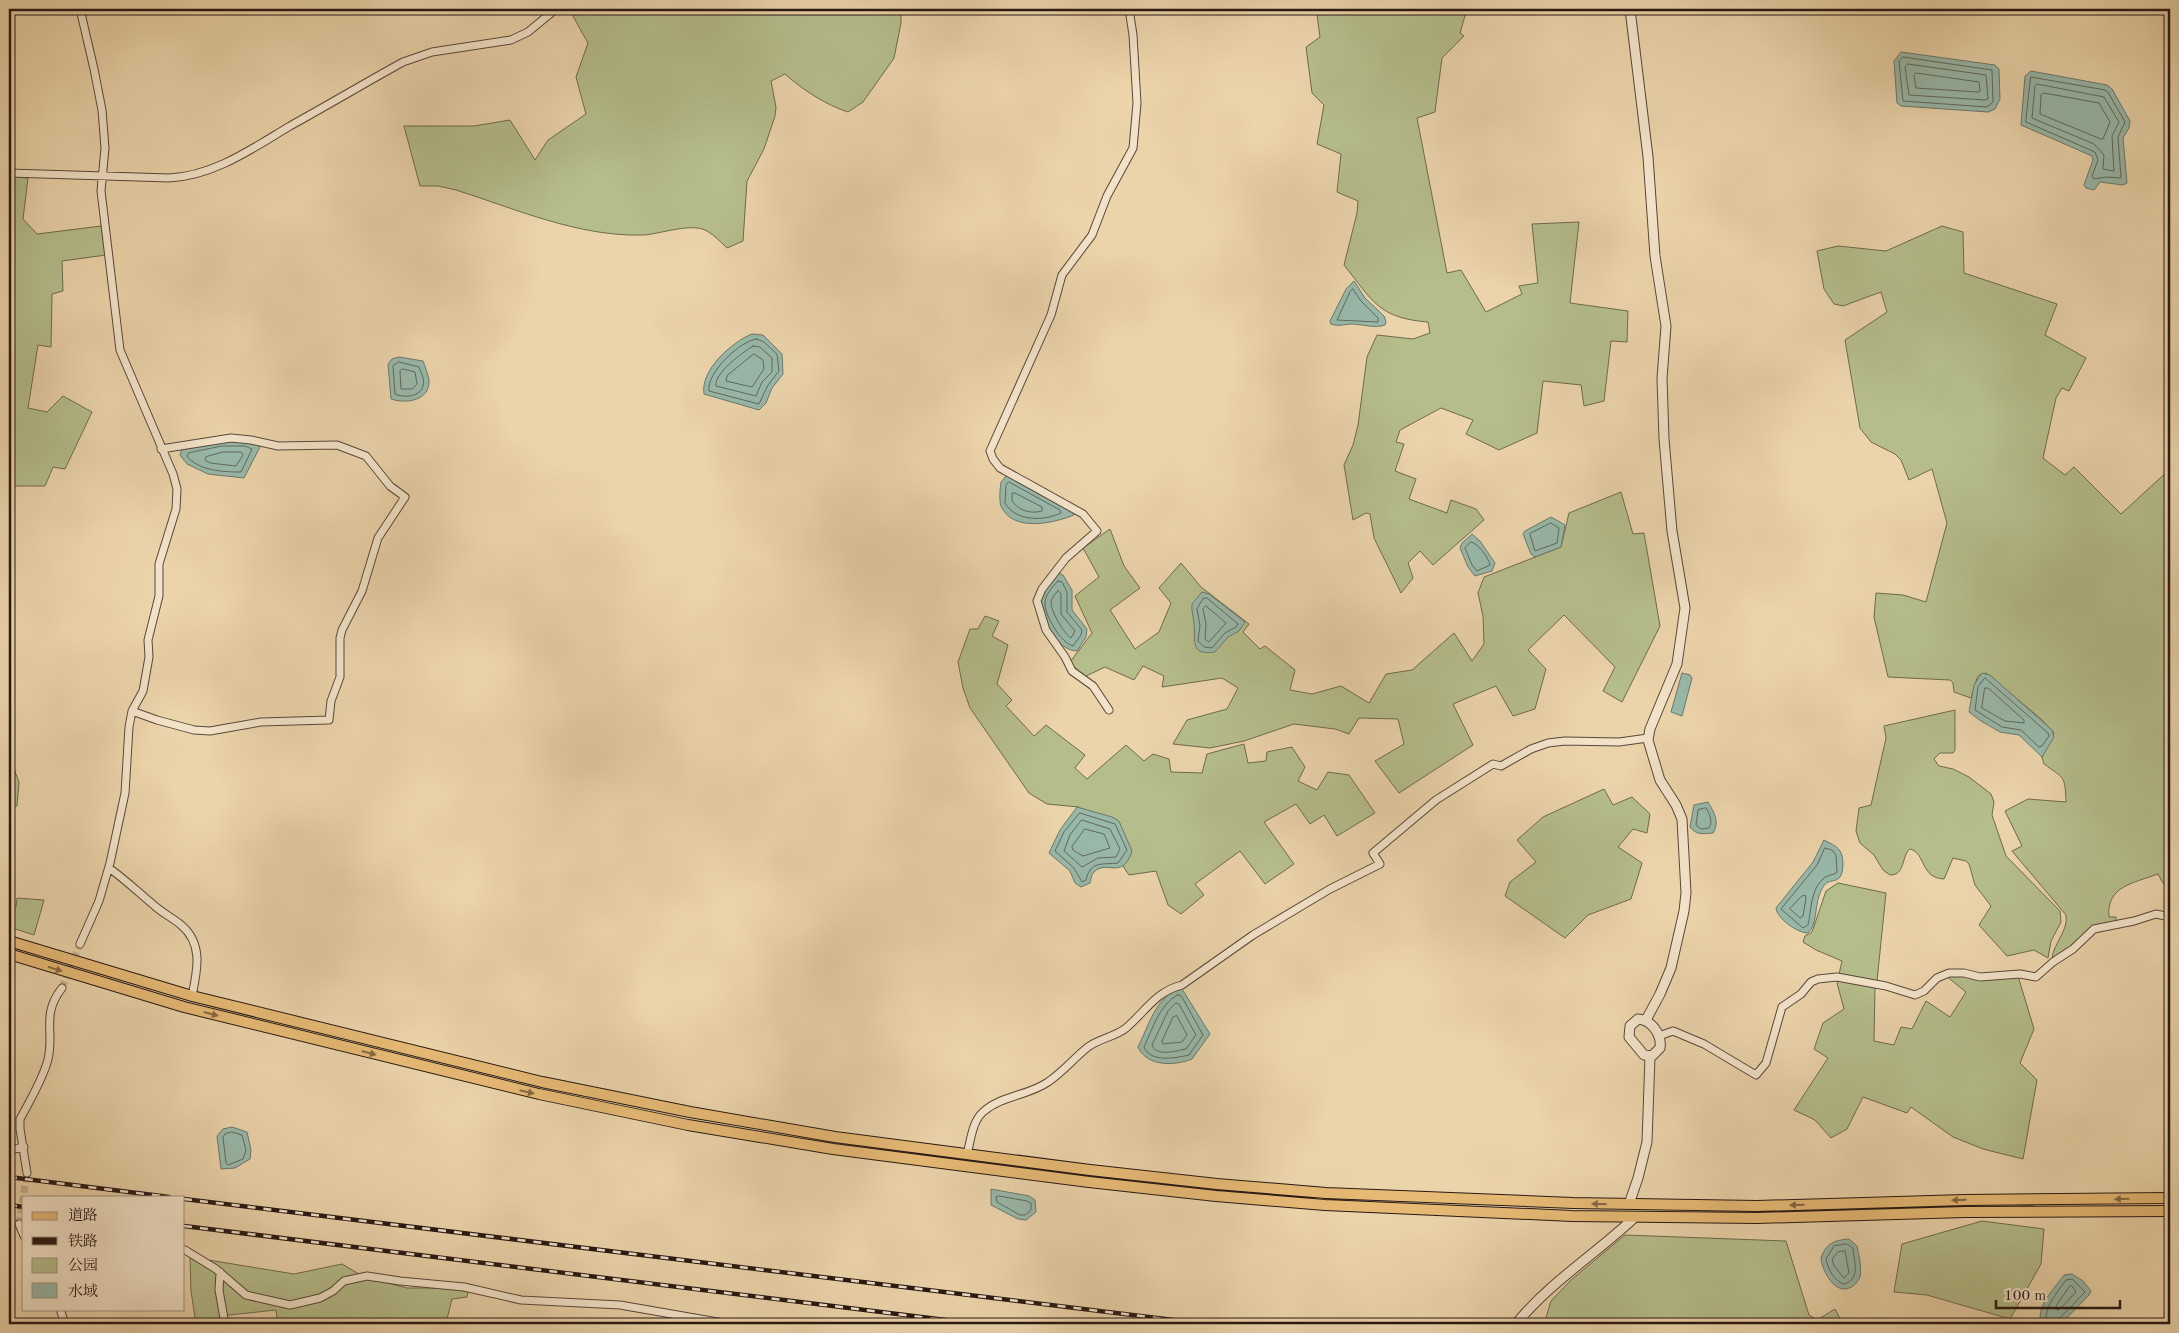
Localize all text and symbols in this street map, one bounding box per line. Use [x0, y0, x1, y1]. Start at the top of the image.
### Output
one-way arrow [48, 966, 63, 973]
one-way arrow [204, 1010, 219, 1018]
one-way arrow [361, 1050, 376, 1058]
one-way arrow [519, 1088, 534, 1096]
one-way arrow [2113, 1195, 2129, 1203]
legend [22, 1196, 185, 1310]
one-way arrow [1951, 1196, 1967, 1204]
one-way arrow [1591, 1200, 1607, 1208]
one-way arrow [1788, 1201, 1804, 1209]
text: 道路 [68, 1207, 98, 1224]
text: 铁路 [68, 1233, 98, 1250]
text: 公园 [68, 1257, 98, 1274]
scale bar [1996, 1278, 2120, 1310]
text: 水域 [68, 1283, 98, 1300]
text: 100 m [2004, 1289, 2046, 1304]

